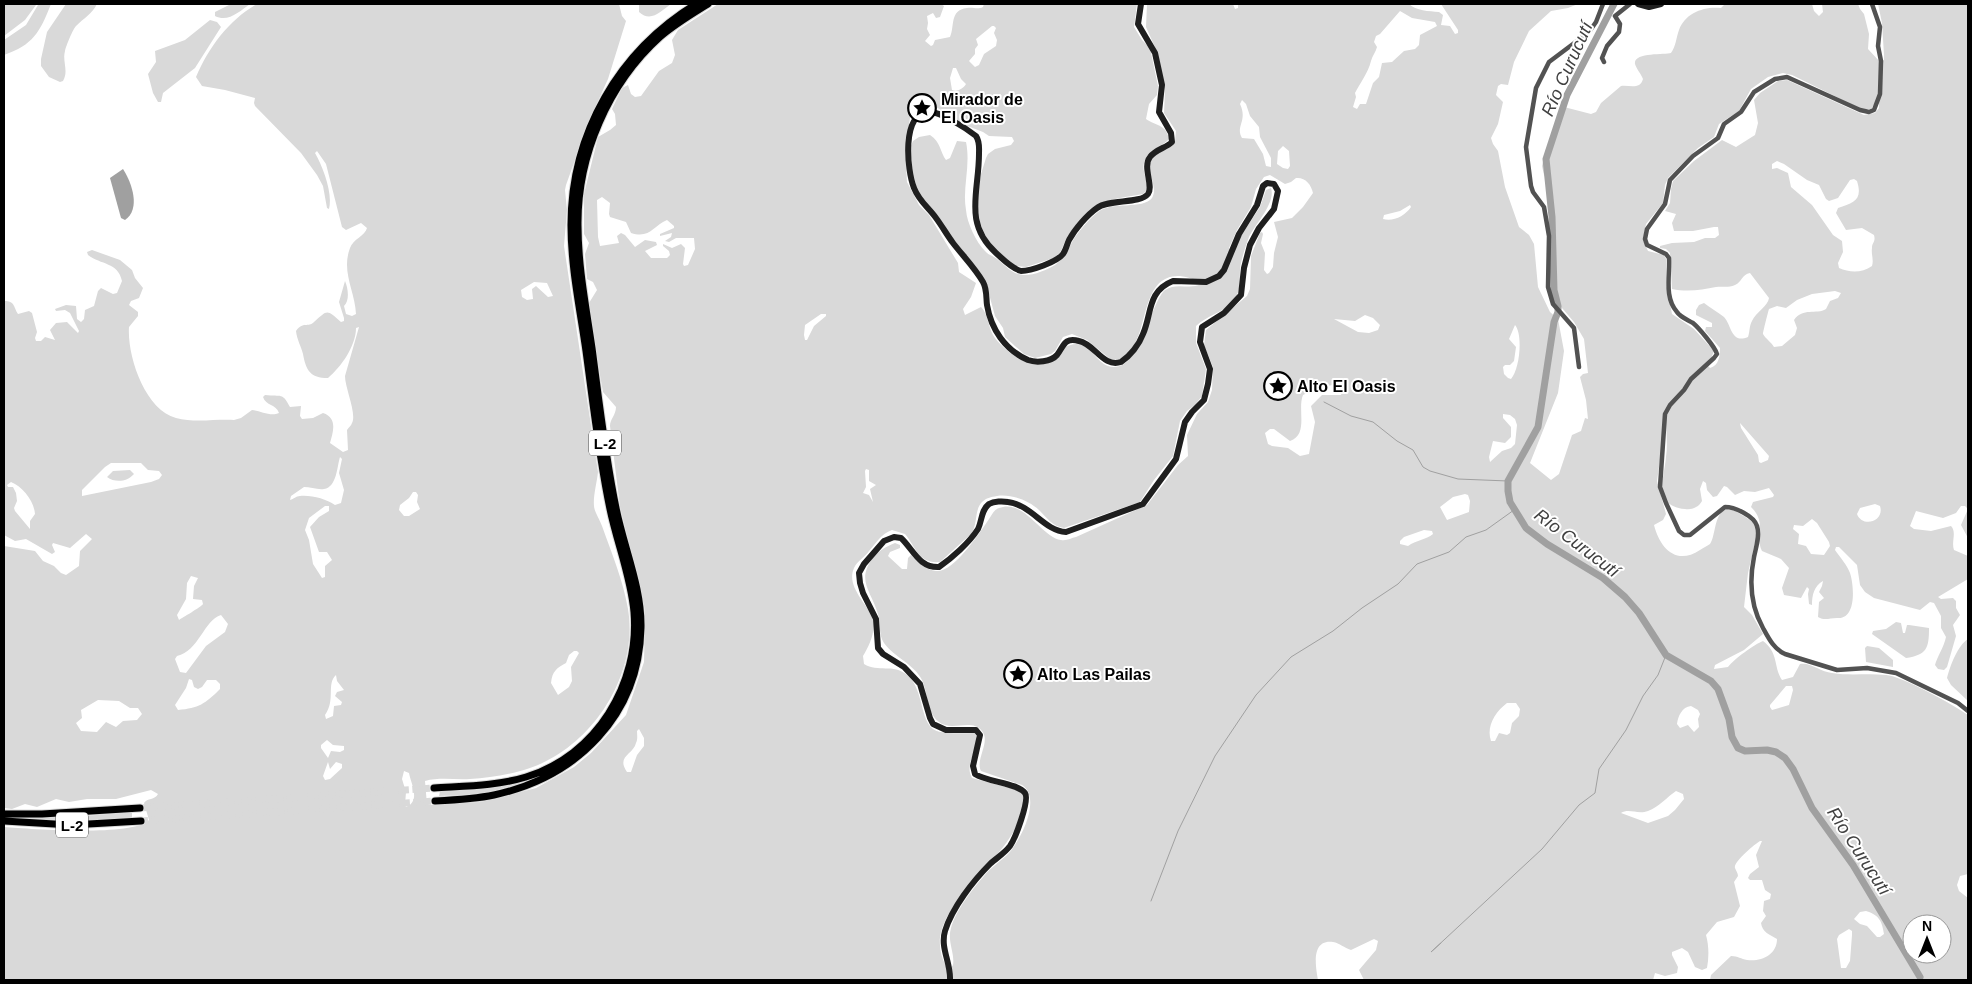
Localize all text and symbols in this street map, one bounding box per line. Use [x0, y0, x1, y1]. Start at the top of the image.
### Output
water label: Río Curucutí [1537, 17, 1597, 119]
place label: Mirador de El Oasis [941, 91, 1023, 126]
place icon: Mirador de El Oasis [907, 93, 937, 123]
place icon: Alto El Oasis [1263, 371, 1293, 401]
place label: Alto El Oasis [1297, 378, 1396, 395]
road number: L-2 [589, 430, 621, 456]
water label: Río Curucutí [1531, 505, 1625, 583]
place icon: Alto Las Pailas [1003, 659, 1033, 689]
place label: Alto Las Pailas [1037, 666, 1151, 683]
water label: Río Curucutí [1823, 803, 1896, 900]
road number: L-2 [56, 812, 88, 838]
north arrow [1902, 914, 1952, 964]
text: N [1922, 918, 1932, 934]

